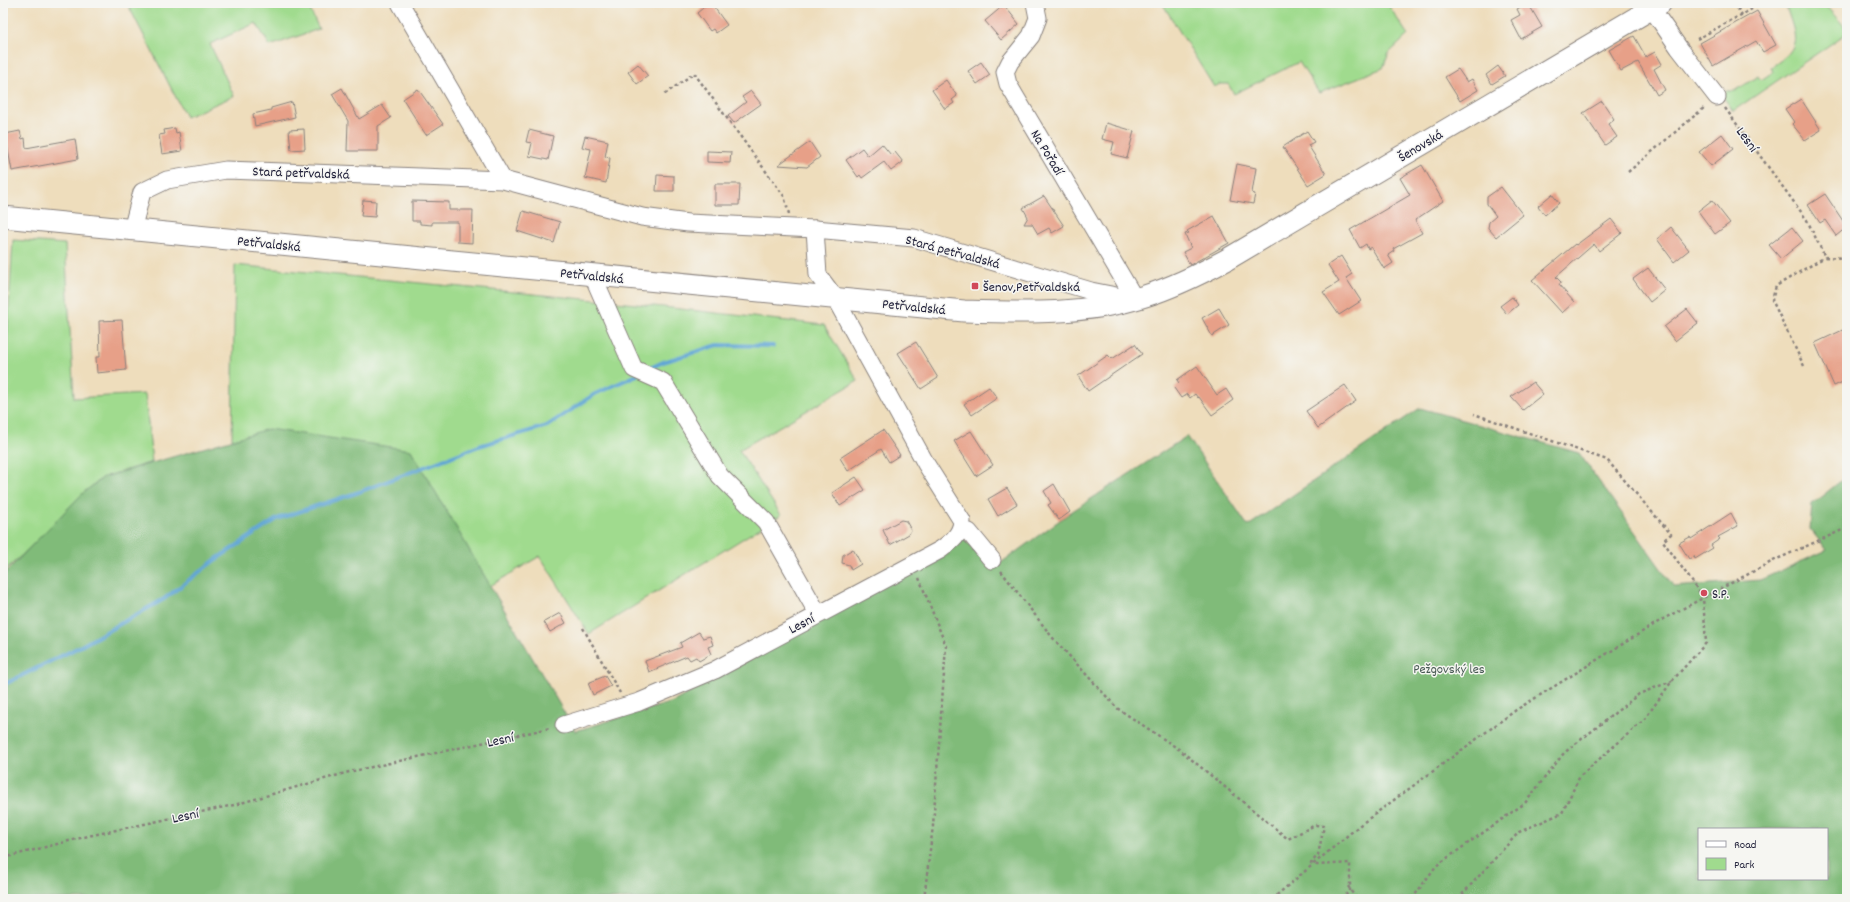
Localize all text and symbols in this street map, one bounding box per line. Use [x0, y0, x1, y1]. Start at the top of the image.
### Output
street label: Lesní [1730, 123, 1763, 158]
street label: Na Pořadí [1025, 126, 1068, 181]
street label: Šenovská [1395, 126, 1447, 168]
street label: Stará petřvaldská [252, 162, 350, 186]
street label: Stará petřvaldská [903, 231, 1002, 275]
street label: Petřvaldská [236, 232, 302, 258]
street label: Petřvaldská [559, 264, 625, 290]
place label: Šenov,Petřvaldská [983, 278, 1080, 298]
marker: Šenov,Petřvaldská [970, 281, 980, 291]
street label: Petřvaldská [881, 295, 947, 321]
place label: S.P. [1712, 585, 1729, 605]
marker: S.P. [1699, 588, 1709, 598]
street label: Lesní [785, 609, 820, 640]
park label: Pežgovský les [1413, 660, 1485, 680]
street label: Lesní [485, 728, 517, 754]
street label: Lesní [170, 804, 202, 830]
legend [1698, 828, 1828, 880]
text: Road [1734, 837, 1756, 854]
text: Park [1734, 857, 1755, 874]

